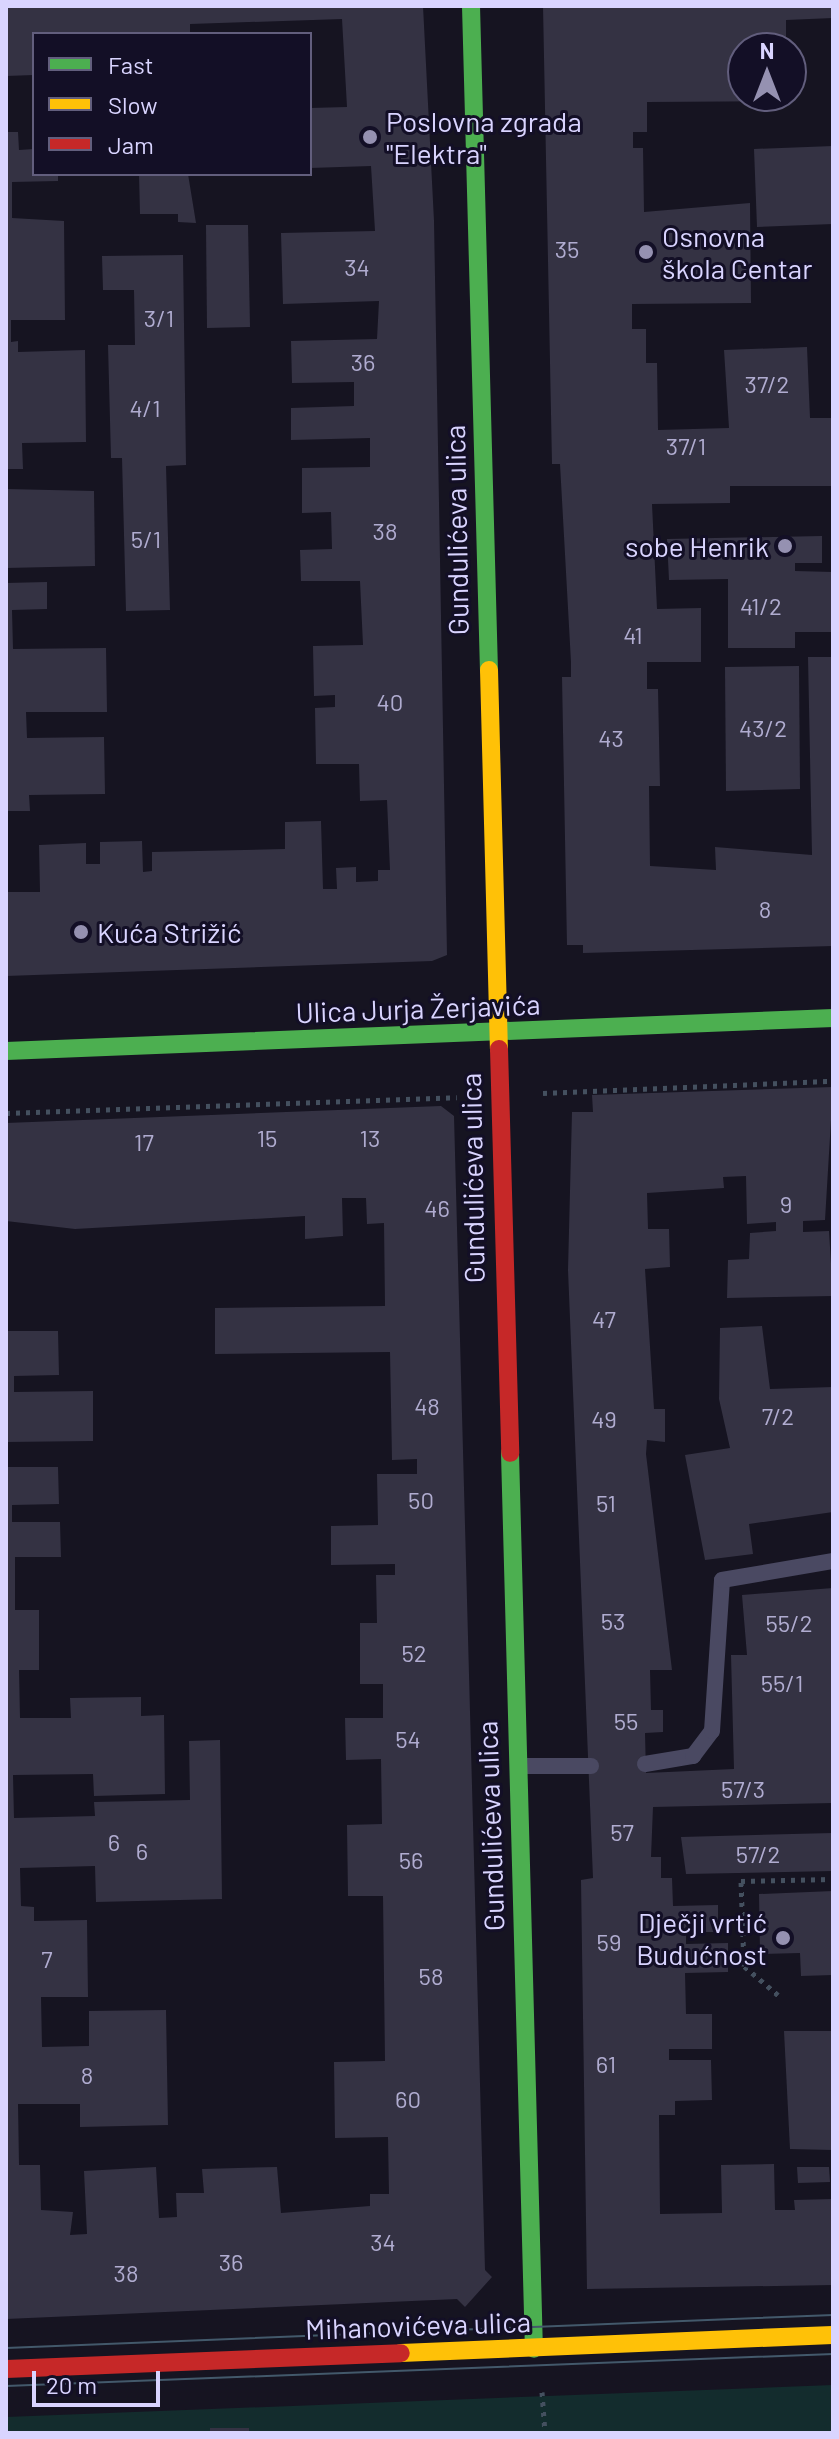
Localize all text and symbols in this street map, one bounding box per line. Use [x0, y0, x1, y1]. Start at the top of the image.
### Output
legend [32, 32, 312, 176]
north arrow [727, 32, 807, 112]
text: N [760, 37, 774, 63]
text: Fast [108, 50, 153, 79]
text: Slow [108, 90, 157, 119]
place label: Poslovna zgrada "Elektra" [386, 104, 582, 170]
marker: Poslovna zgrada "Elektra" [361, 128, 379, 146]
text: Jam [108, 130, 154, 159]
place label: Osnovna škola Centar [662, 219, 812, 285]
house number: 35 [555, 235, 579, 263]
marker: Osnovna škola Centar [637, 243, 655, 261]
house number: 34 [344, 253, 370, 281]
house number: 3/1 [144, 304, 174, 332]
house number: 36 [351, 348, 375, 376]
house number: 37/2 [745, 370, 789, 398]
house number: 4/1 [129, 394, 161, 422]
street label: Gundulićeva ulica [437, 425, 475, 635]
house number: 37/1 [666, 432, 706, 460]
house number: 38 [373, 517, 397, 545]
house number: 5/1 [131, 525, 161, 553]
place label: sobe Henrik [625, 529, 769, 563]
marker: sobe Henrik [776, 537, 794, 555]
house number: 41/2 [740, 592, 782, 620]
house number: 41 [623, 621, 643, 649]
house number: 40 [377, 688, 403, 716]
house number: 43/2 [739, 714, 787, 742]
house number: 43 [598, 724, 624, 752]
house number: 8 [759, 895, 771, 923]
place label: Kuća Strižić [97, 915, 242, 949]
marker: Kuća Strižić [72, 923, 90, 941]
street label: Ulica Jurja Žerjavića [295, 987, 541, 1029]
street label: Gundulićeva ulica [453, 1073, 491, 1283]
house number: 15 [257, 1124, 277, 1152]
house number: 13 [360, 1124, 380, 1152]
house number: 17 [134, 1128, 154, 1156]
house number: 9 [780, 1190, 792, 1218]
house number: 46 [424, 1194, 450, 1222]
house number: 47 [592, 1305, 616, 1333]
house number: 48 [414, 1392, 440, 1420]
house number: 7/2 [762, 1402, 794, 1430]
house number: 49 [591, 1405, 617, 1433]
house number: 50 [408, 1486, 434, 1514]
house number: 51 [596, 1489, 616, 1517]
house number: 53 [601, 1607, 625, 1635]
house number: 55/2 [765, 1609, 813, 1637]
house number: 52 [401, 1639, 427, 1667]
house number: 55/1 [761, 1669, 803, 1697]
house number: 55 [614, 1707, 638, 1735]
street label: Gundulićeva ulica [470, 1720, 510, 1932]
house number: 54 [395, 1725, 421, 1753]
house number: 57/3 [721, 1775, 765, 1803]
house number: 57 [610, 1818, 634, 1846]
house number: 6 [108, 1828, 120, 1856]
house number: 6 [136, 1837, 148, 1865]
house number: 57/2 [736, 1840, 780, 1868]
house number: 56 [399, 1846, 423, 1874]
place label: Dječji vrtić Budućnost [636, 1905, 767, 1971]
house number: 59 [597, 1928, 621, 1956]
marker: Dječji vrtić Budućnost [774, 1929, 792, 1947]
house number: 7 [41, 1945, 53, 1973]
house number: 58 [419, 1962, 443, 1990]
house number: 61 [596, 2050, 616, 2078]
house number: 8 [81, 2061, 93, 2089]
house number: 60 [395, 2085, 421, 2113]
house number: 34 [370, 2228, 396, 2256]
house number: 36 [219, 2248, 243, 2276]
house number: 38 [114, 2259, 138, 2287]
street label: Mihanovićeva ulica [304, 2304, 532, 2346]
scale bar [36, 2355, 164, 2405]
text: 20 m [46, 2370, 97, 2399]

